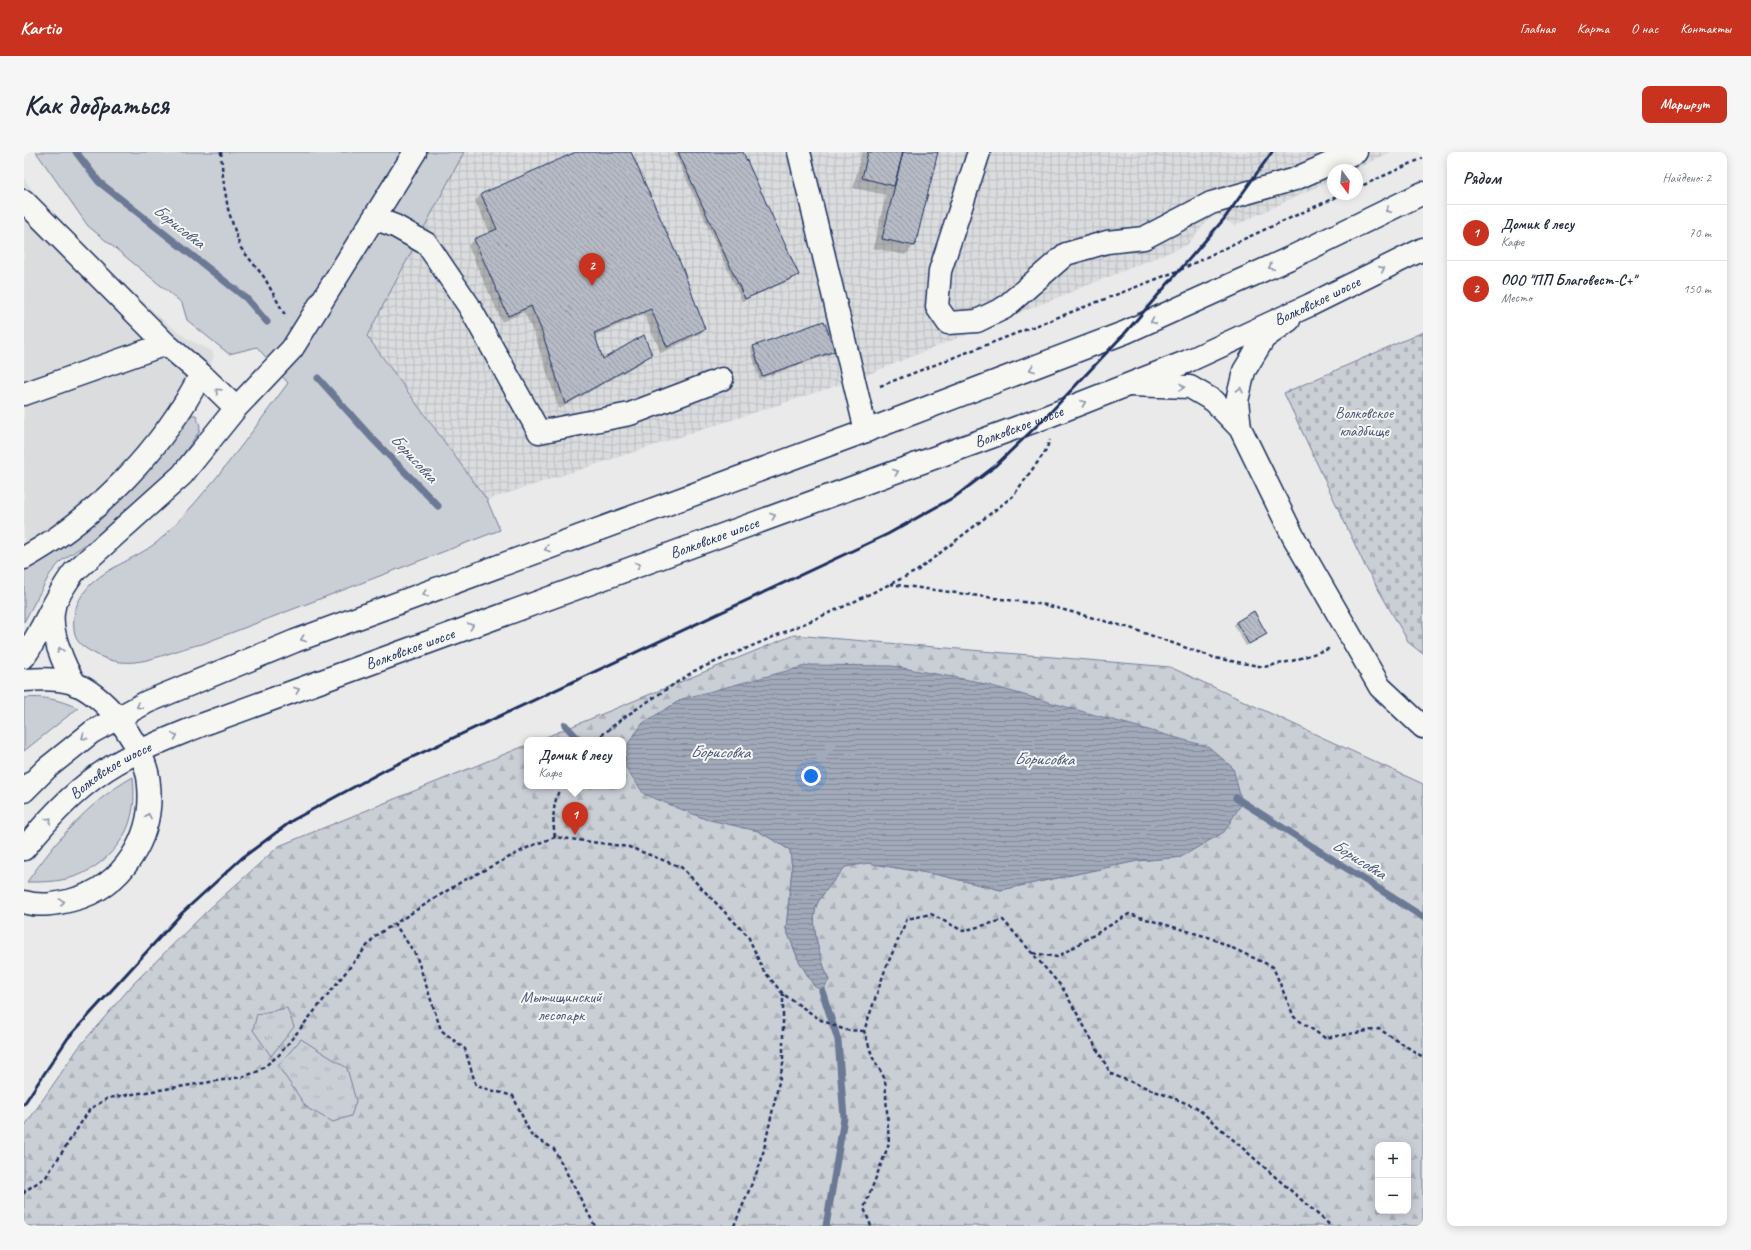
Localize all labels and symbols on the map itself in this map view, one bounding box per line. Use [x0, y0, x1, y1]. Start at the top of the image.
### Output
north arrow [1327, 164, 1363, 200]
water label: Борисовка [149, 199, 210, 253]
one-way arrow [1385, 205, 1392, 213]
pin: 2 [579, 253, 605, 286]
one-way arrow [1268, 262, 1275, 270]
one-way arrow [1378, 266, 1386, 274]
street label: Волковское шоссе [1271, 271, 1365, 330]
one-way arrow [1149, 316, 1157, 324]
one-way arrow [1028, 364, 1035, 372]
one-way arrow [1179, 382, 1185, 391]
one-way arrow [1235, 387, 1244, 394]
one-way arrow [215, 388, 223, 396]
one-way arrow [1080, 399, 1087, 407]
street label: Волковское шоссе [972, 401, 1068, 452]
park label: Волковское кладбище [1335, 403, 1395, 441]
water label: Борисовка [386, 429, 443, 488]
one-way arrow [892, 468, 899, 476]
street label: Волковское шоссе [667, 512, 763, 563]
one-way arrow [770, 512, 777, 520]
one-way arrow [543, 544, 550, 553]
one-way arrow [634, 561, 641, 569]
one-way arrow [421, 589, 428, 597]
one-way arrow [468, 622, 475, 630]
street label: Волковское шоссе [363, 623, 459, 674]
one-way arrow [299, 634, 306, 642]
one-way arrow [56, 647, 65, 654]
one-way arrow [293, 686, 300, 694]
one-way arrow [136, 702, 143, 709]
one-way arrow [81, 733, 88, 740]
one-way arrow [171, 733, 179, 741]
street label: Волковское шоссе [65, 736, 156, 804]
water label: Борисовка [690, 741, 751, 763]
water label: Борисовка [1014, 748, 1075, 770]
your location [801, 766, 821, 786]
pin: 1 [562, 802, 588, 835]
one-way arrow [143, 813, 151, 819]
one-way arrow [44, 817, 52, 825]
water label: Борисовка [1328, 834, 1391, 884]
one-way arrow [59, 899, 66, 907]
park label: Мытищинский лесопарк [520, 987, 603, 1025]

